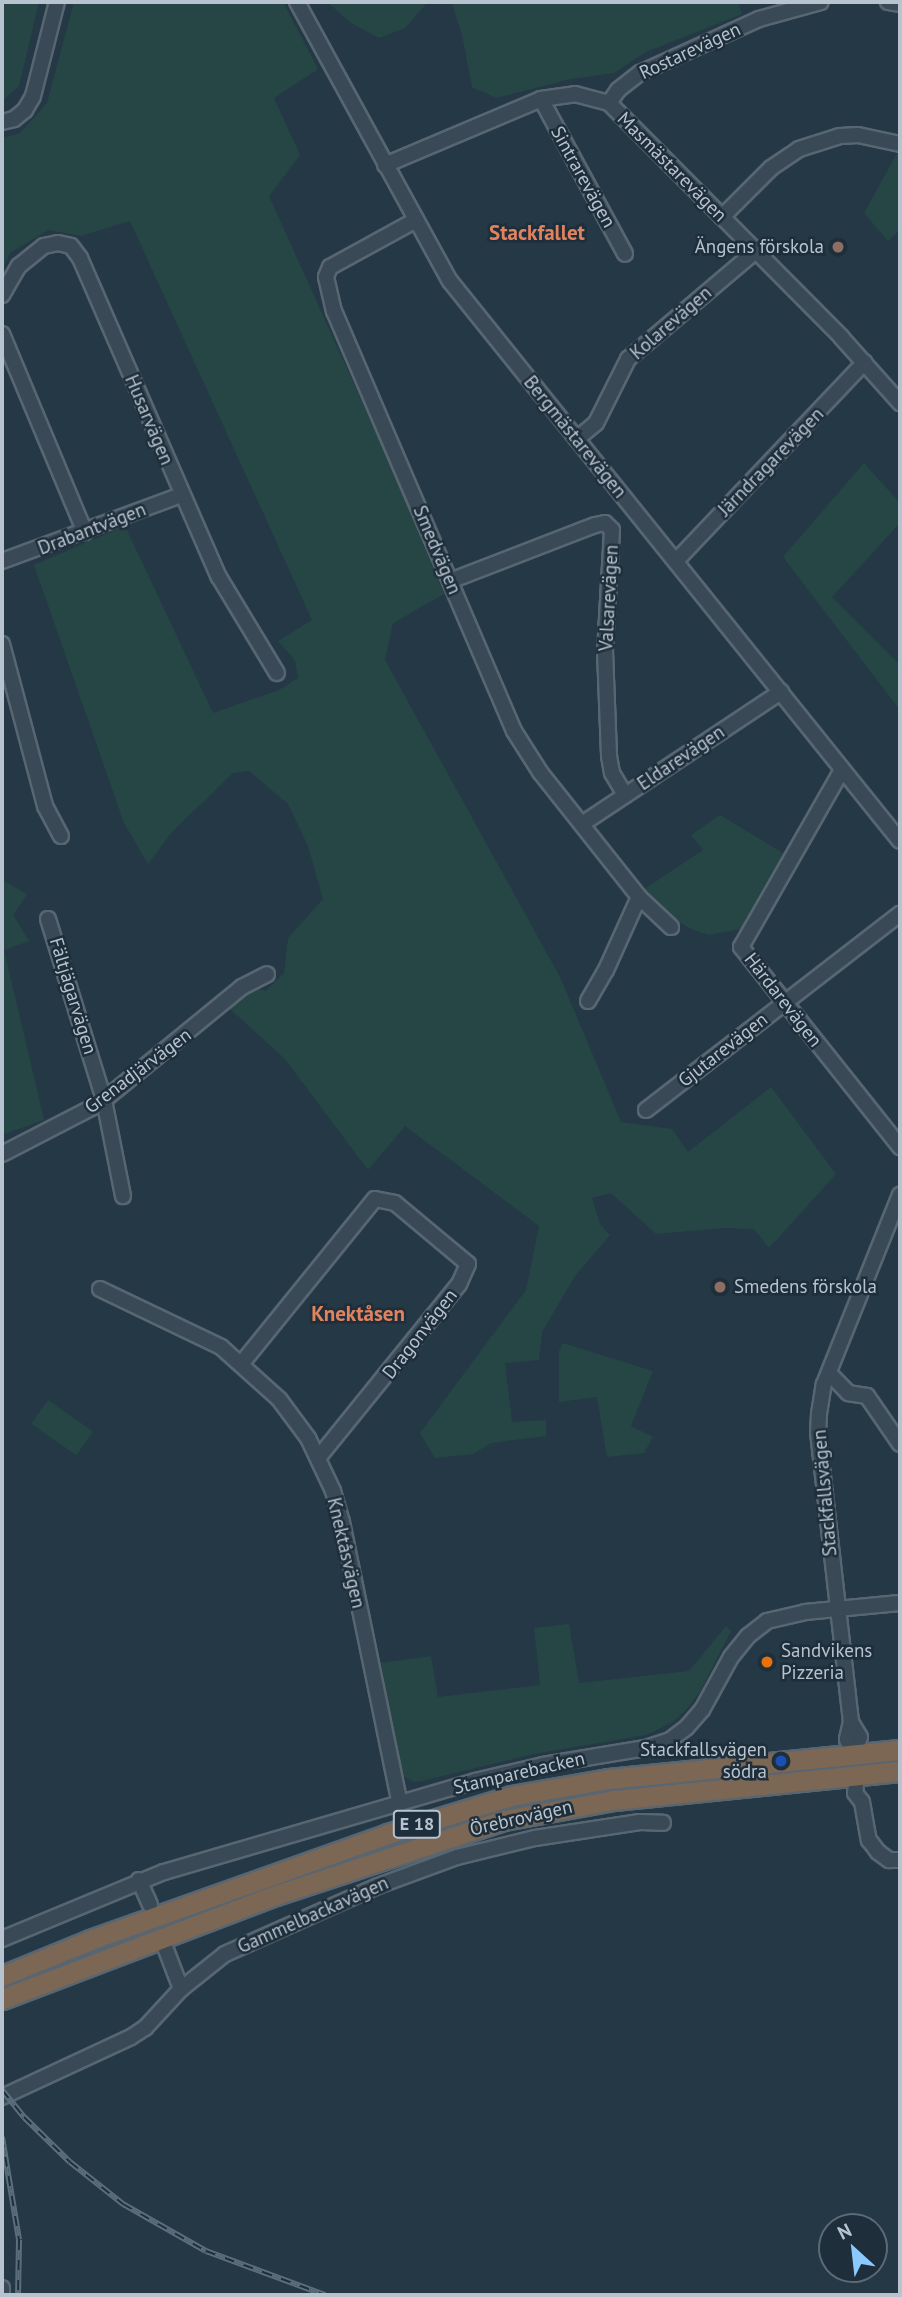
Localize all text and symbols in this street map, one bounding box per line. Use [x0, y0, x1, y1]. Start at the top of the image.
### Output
street label: Rostarevägen [636, 18, 744, 84]
street label: Masmästarevägen [612, 107, 732, 227]
street label: Sintrarevägen [546, 122, 620, 232]
district label: Stackfallet [489, 220, 585, 246]
place label: Ängens förskola [695, 236, 824, 258]
marker: Ängens förskola [830, 239, 846, 255]
street label: Kolarevägen [626, 281, 716, 365]
street label: Husarvägen [120, 371, 178, 469]
street label: Bergmästarevägen [519, 371, 631, 503]
street label: Järndragarevägen [713, 403, 829, 521]
street label: Drabantvägen [35, 498, 149, 560]
street label: Smedvägen [408, 502, 466, 598]
street label: Valsarevägen [595, 544, 623, 652]
street label: Eldarevägen [633, 721, 729, 795]
street label: Fältjägarvägen [44, 935, 102, 1057]
street label: Härdarevägen [739, 949, 827, 1051]
street label: Gjutarevägen [674, 1008, 772, 1092]
street label: Grenadjärvägen [80, 1024, 196, 1118]
place label: Smedens förskola [734, 1276, 877, 1298]
marker: Smedens förskola [712, 1279, 728, 1295]
street label: Dragonvägen [378, 1284, 462, 1384]
district label: Knektåsen [311, 1301, 405, 1327]
street label: Stackfallsvägen [808, 1429, 842, 1557]
street label: Knektåsvägen [322, 1495, 370, 1611]
place label: Sandvikens Pizzeria [781, 1640, 872, 1684]
marker: Sandvikens Pizzeria [759, 1654, 775, 1670]
place label: Stackfallsvägen södra [640, 1739, 767, 1783]
street label: Stamparebacken [451, 1747, 587, 1799]
marker: Stackfallsvägen södra [773, 1753, 789, 1769]
street label: Örebrovägen [467, 1795, 575, 1841]
road number: E 18 [392, 1810, 442, 1838]
street label: Gammelbackavägen [234, 1871, 392, 1959]
north arrow [818, 2213, 888, 2283]
text: N [833, 2218, 855, 2245]

